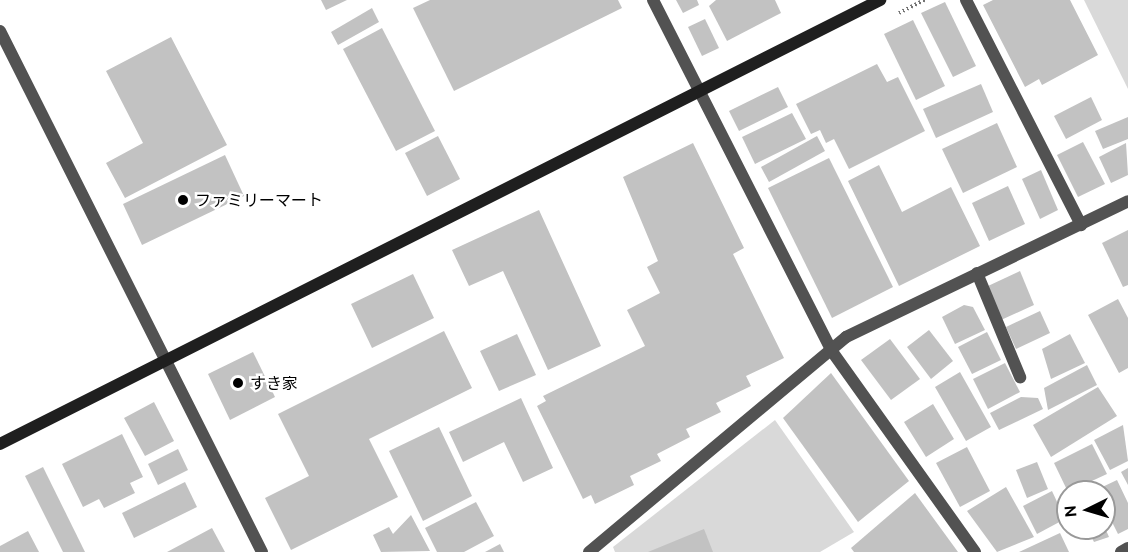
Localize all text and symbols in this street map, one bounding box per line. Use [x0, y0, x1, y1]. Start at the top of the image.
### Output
place label: ファミリーマート [195, 190, 323, 210]
marker: ファミリーマート [176, 193, 190, 207]
place label: すき家 [250, 373, 298, 393]
marker: すき家 [231, 376, 245, 390]
north arrow [1056, 480, 1116, 540]
text: N [1061, 505, 1080, 518]

